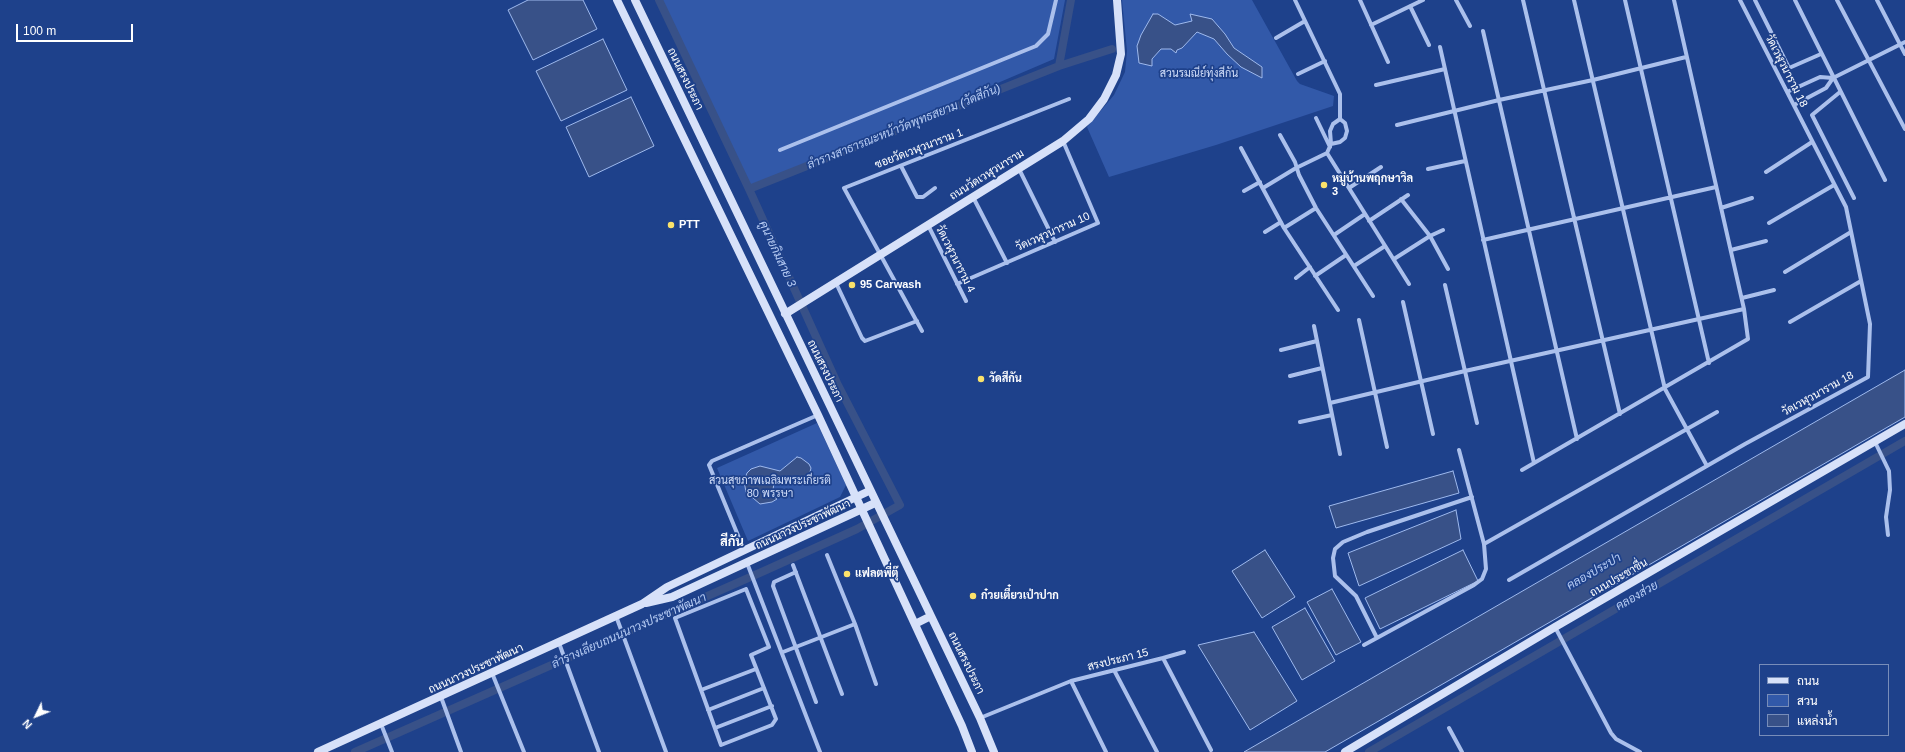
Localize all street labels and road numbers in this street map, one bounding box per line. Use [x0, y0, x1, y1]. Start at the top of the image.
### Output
street label: วัดเวฬุวนาราม 18 [1762, 32, 1810, 110]
street label: ถนนสรงประภา [664, 46, 706, 112]
street label: ซอยวัดเวฬุวนาราม 1 [873, 126, 965, 172]
street label: ถนนวัดเวฬุวนาราม [948, 147, 1026, 203]
street label: วัดเวฬุวนาราม 10 [1014, 210, 1092, 254]
street label: วัดเวฬุวนาราม 4 [932, 223, 978, 295]
street label: ถนนสรงประภา [804, 338, 846, 404]
street label: วัดเวฬุวนาราม 18 [1780, 369, 1856, 419]
street label: ถนนนาวงประชาพัฒนา [753, 497, 853, 553]
street label: ถนนประชาชื่น [1588, 556, 1650, 600]
street label: ถนนสรงประภา [945, 630, 987, 696]
street label: ถนนนาวงประชาพัฒนา [426, 641, 526, 697]
street label: สรงประภา 15 [1086, 646, 1150, 674]

